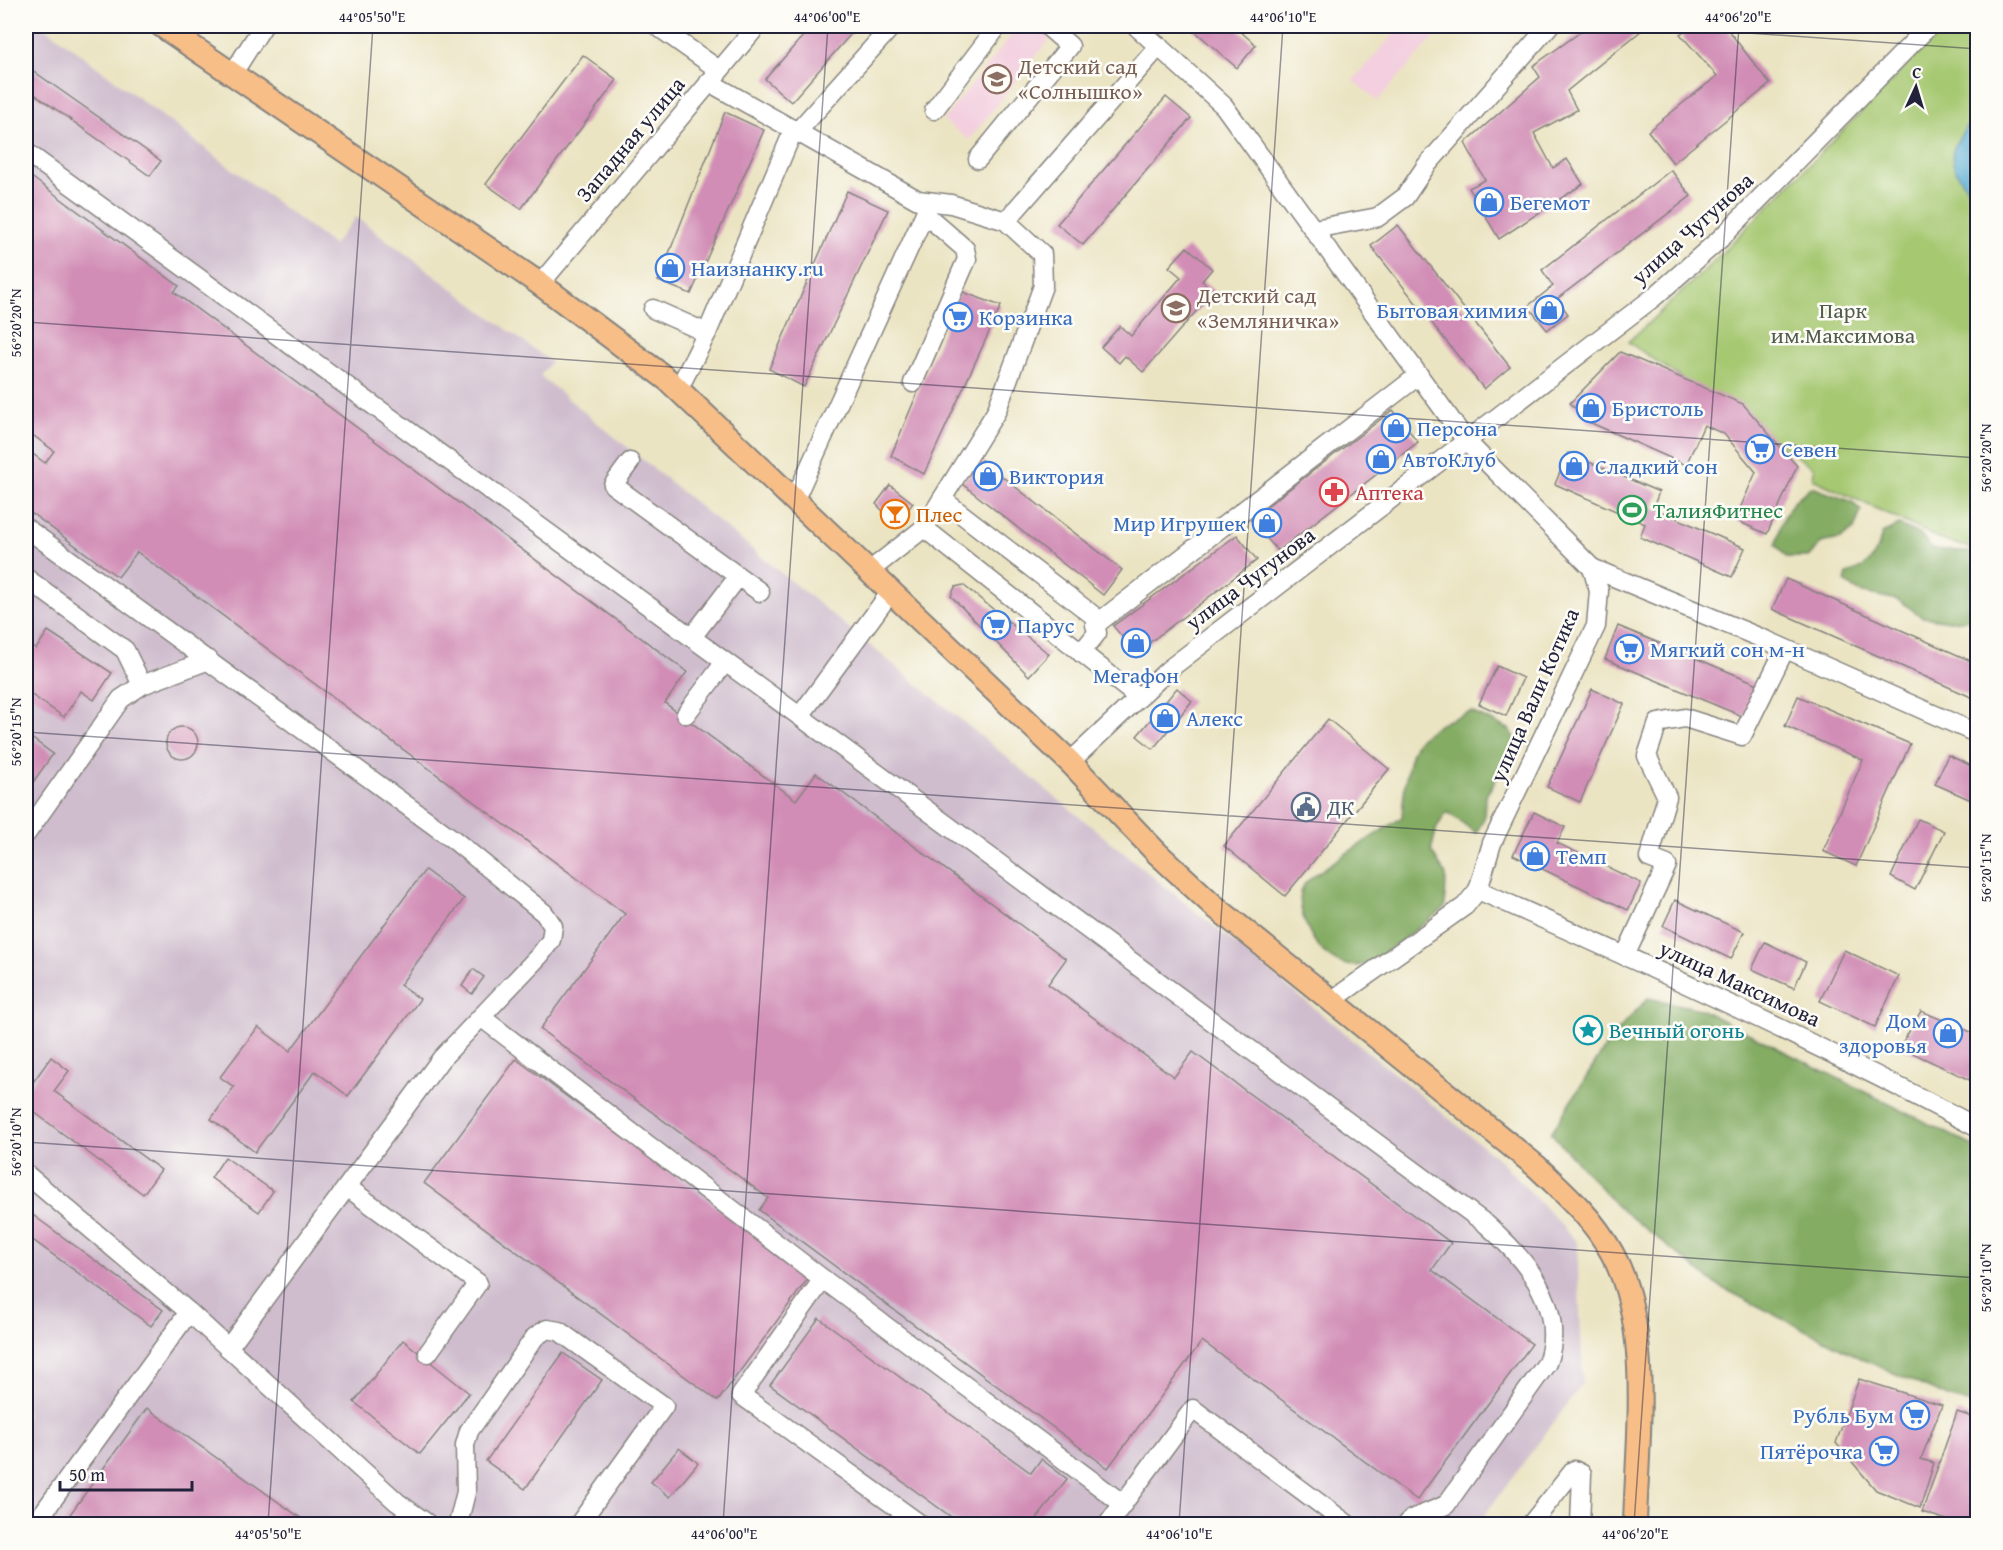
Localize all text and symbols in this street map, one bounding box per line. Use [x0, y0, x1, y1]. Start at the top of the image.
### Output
text: 44°05'50"E [339, 6, 406, 27]
text: 44°06'00"E [794, 6, 861, 27]
text: 44°06'10"E [1250, 6, 1317, 27]
text: 44°06'20"E [1705, 6, 1772, 27]
place label: Детский сад «Солнышко» [1017, 50, 1143, 107]
north arrow [1886, 57, 1946, 117]
text: С [1912, 60, 1922, 84]
school or university icon: Детский сад «Солнышко» [981, 63, 1013, 95]
street label: Западная улица [568, 69, 693, 209]
street label: улица Чугунова [1623, 164, 1761, 292]
shop icon: Бегемот [1473, 186, 1505, 218]
place label: Бегемот [1510, 186, 1590, 218]
shop icon: Наизнанку.ru [654, 252, 686, 284]
place label: Наизнанку.ru [691, 252, 824, 284]
place label: Детский сад «Земляничка» [1196, 279, 1339, 336]
text: 56°20'20"N [5, 288, 26, 357]
school or university icon: Детский сад «Земляничка» [1160, 292, 1192, 324]
place label: Бытовая химия [1377, 294, 1528, 326]
shop icon: Бытовая химия [1533, 294, 1565, 326]
park label: Парк им.Максимова [1771, 294, 1916, 351]
supermarket icon: Корзинка [942, 301, 974, 333]
place label: Корзинка [979, 301, 1074, 333]
shop icon: Бристоль [1575, 392, 1607, 424]
place label: Бристоль [1612, 392, 1704, 424]
shop icon: Персона [1380, 412, 1412, 444]
place label: Персона [1417, 412, 1498, 444]
text: 56°20'20"N [1975, 423, 1996, 492]
supermarket icon: Севен [1744, 433, 1776, 465]
place label: Севен [1781, 433, 1837, 465]
shop icon: АвтоКлуб [1365, 443, 1397, 475]
place label: АвтоКлуб [1402, 443, 1496, 475]
shop icon: Сладкий сон [1558, 450, 1590, 482]
place label: Сладкий сон [1595, 450, 1718, 482]
shop icon: Виктория [972, 460, 1004, 492]
place label: Виктория [1009, 460, 1104, 492]
pharmacy icon: Аптека [1318, 476, 1350, 508]
place label: Аптека [1355, 476, 1424, 508]
sports icon: ТалияФитнес [1616, 494, 1648, 526]
place label: ТалияФитнес [1653, 494, 1783, 526]
bar icon: Плес [879, 498, 911, 530]
place label: Плес [916, 498, 963, 530]
place label: Мир Игрушек [1113, 507, 1246, 539]
shop icon: Мир Игрушек [1251, 507, 1283, 539]
street label: улица Чугунова [1178, 518, 1322, 638]
street label: улица Вали Котика [1481, 602, 1587, 788]
supermarket icon: Парус [980, 609, 1012, 641]
place label: Парус [1017, 609, 1075, 641]
shop icon: Мегафон [1120, 627, 1152, 659]
supermarket icon: Мягкий сон м-н [1613, 633, 1645, 665]
place label: Мягкий сон м-н [1650, 633, 1805, 665]
place label: Мегафон [1093, 659, 1179, 691]
text: 56°20'15"N [5, 697, 26, 766]
shop icon: Алекс [1149, 702, 1181, 734]
place label: Алекс [1186, 702, 1243, 734]
public building icon: ДК [1290, 791, 1322, 823]
place label: ДК [1326, 791, 1355, 823]
text: 56°20'15"N [1975, 833, 1996, 902]
shop icon: Темп [1519, 840, 1551, 872]
place label: Темп [1556, 840, 1607, 872]
street label: улица Максимова [1653, 931, 1826, 1035]
place label: Дом здоровья [1839, 1004, 1927, 1061]
place icon: Вечный огонь [1572, 1014, 1604, 1046]
place label: Вечный огонь [1609, 1014, 1745, 1046]
shop icon: Дом здоровья [1932, 1017, 1964, 1049]
text: 56°20'10"N [5, 1107, 26, 1176]
text: 56°20'10"N [1975, 1243, 1996, 1312]
place label: Рубль Бум [1793, 1399, 1894, 1431]
supermarket icon: Рубль Бум [1899, 1399, 1931, 1431]
place label: Пятёрочка [1760, 1435, 1864, 1467]
supermarket icon: Пятёрочка [1868, 1435, 1900, 1467]
scale bar [60, 1454, 192, 1492]
text: 50 m [69, 1461, 105, 1488]
text: 44°05'50"E [235, 1523, 302, 1544]
text: 44°06'00"E [691, 1523, 758, 1544]
text: 44°06'10"E [1146, 1523, 1213, 1544]
text: 44°06'20"E [1602, 1523, 1669, 1544]

